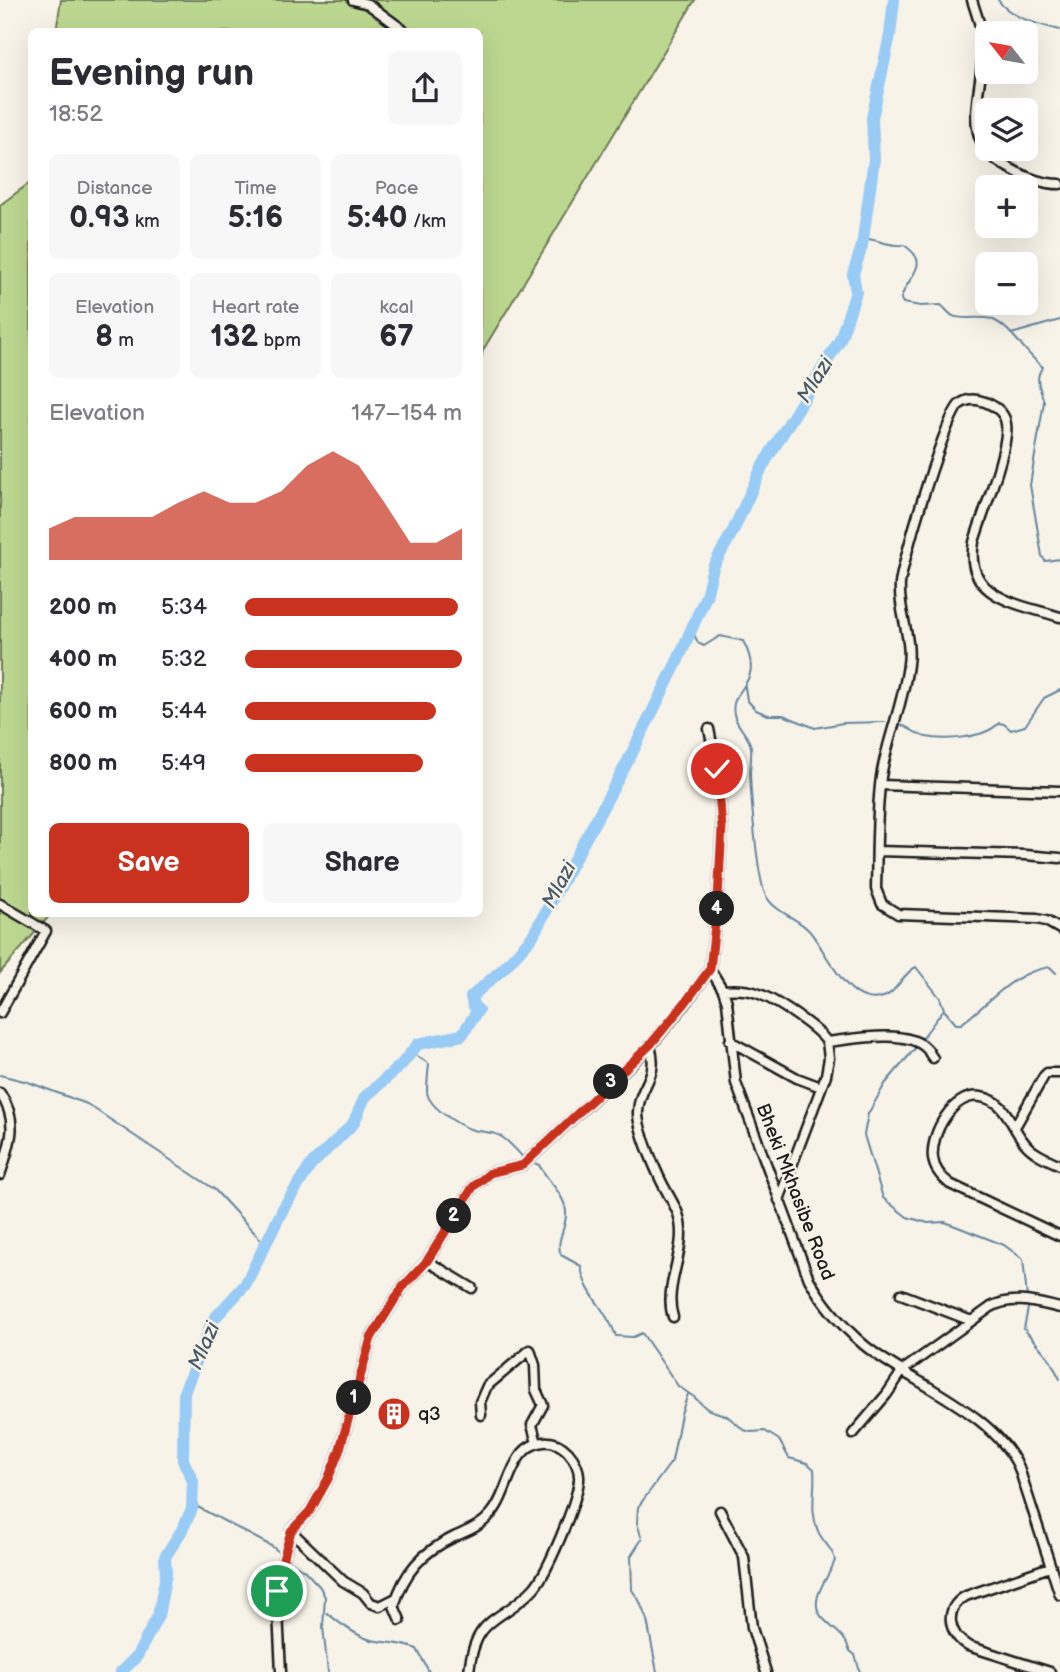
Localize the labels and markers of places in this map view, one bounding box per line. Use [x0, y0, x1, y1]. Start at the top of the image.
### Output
pin [687, 739, 747, 799]
pin: 4 [700, 892, 734, 926]
pin: 3 [594, 1064, 628, 1100]
pin: 2 [436, 1198, 472, 1234]
pin: 1 [336, 1380, 372, 1416]
building icon: q3 [375, 1395, 413, 1433]
place label: q3 [418, 1403, 441, 1426]
pin [247, 1561, 307, 1621]

